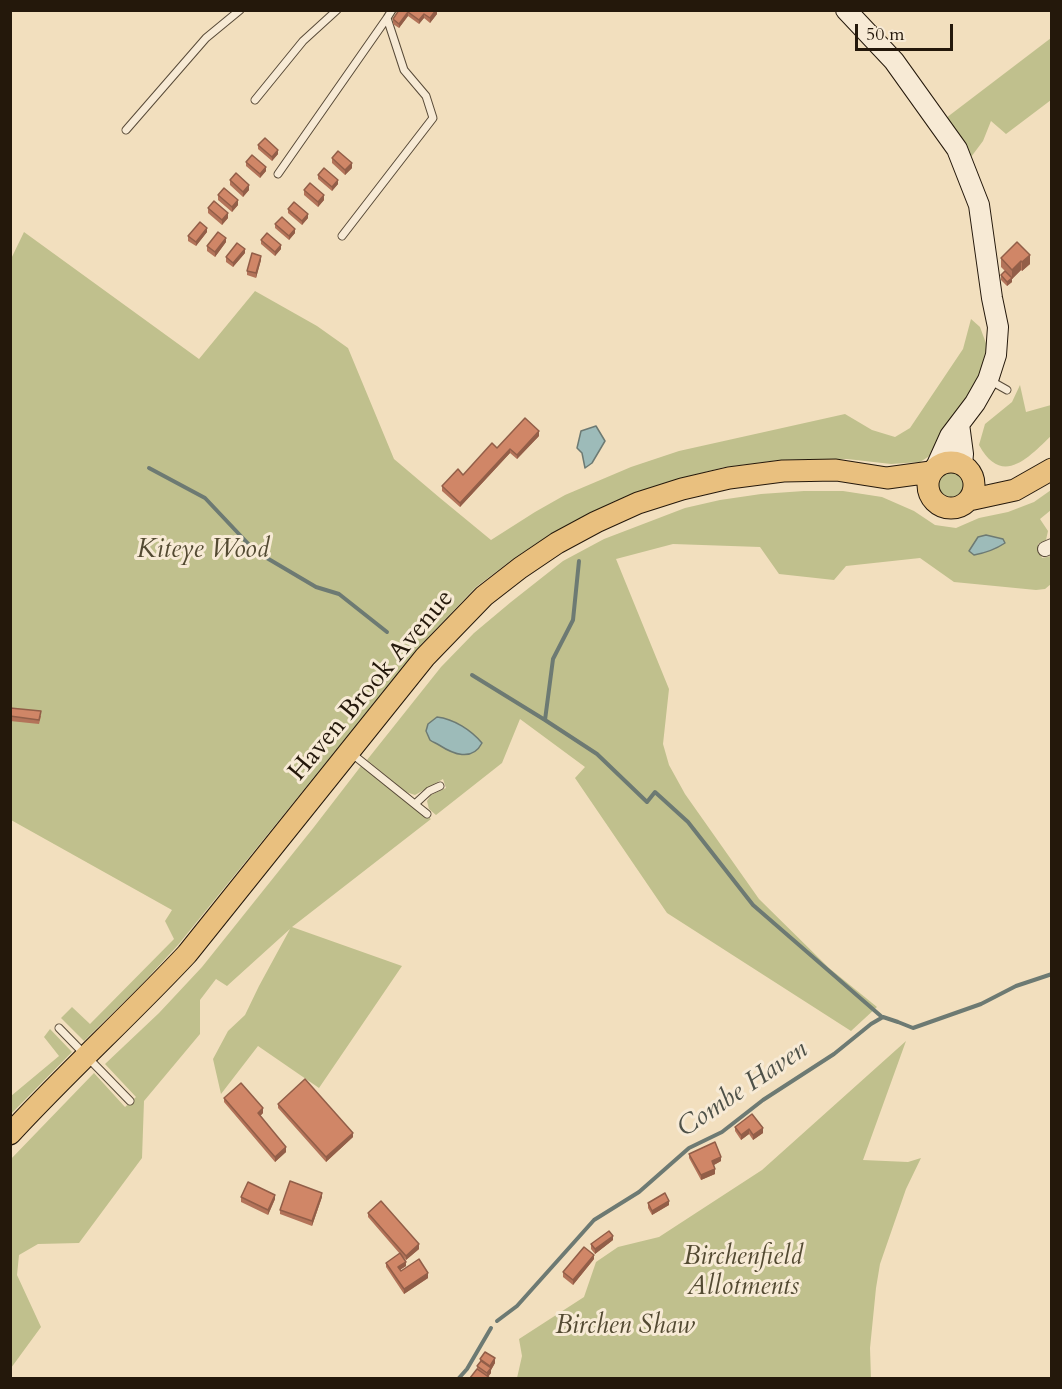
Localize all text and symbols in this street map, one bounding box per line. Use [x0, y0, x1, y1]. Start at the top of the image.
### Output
scale bar [858, 12, 956, 50]
text: 50 m [866, 22, 905, 47]
park label: Kiteye Wood [137, 535, 269, 567]
street label: Haven Brook Avenue [283, 584, 461, 788]
water label: Combe Haven [672, 1035, 814, 1145]
park label: Birchenfield Allotments [683, 1242, 803, 1304]
park label: Birchen Shaw [555, 1311, 695, 1343]

